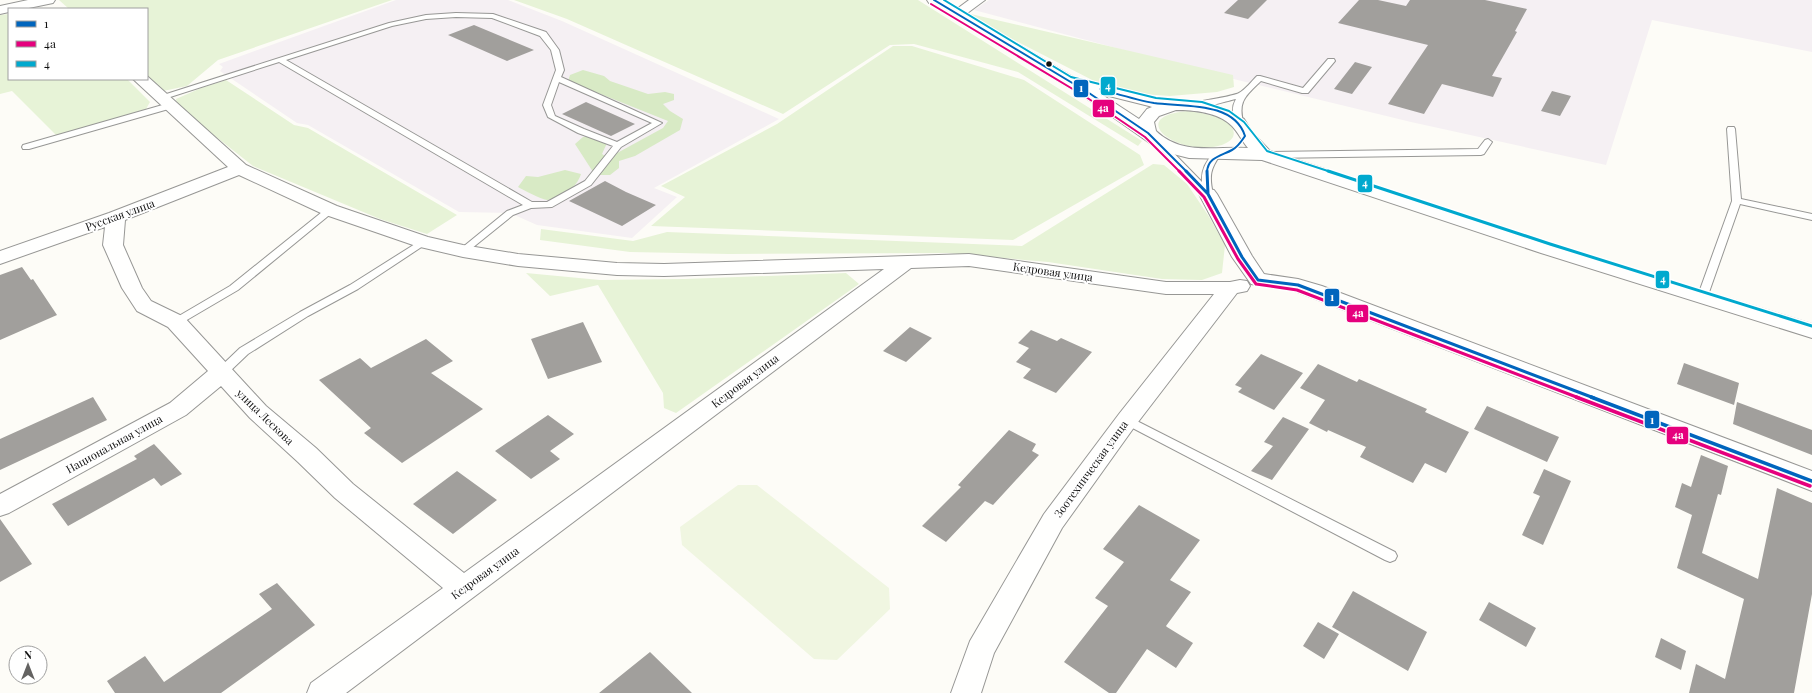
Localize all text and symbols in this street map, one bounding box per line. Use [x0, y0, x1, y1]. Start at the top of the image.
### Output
legend [8, 8, 148, 80]
text: 1 [44, 15, 49, 31]
text: 4а [44, 35, 56, 51]
text: 4 [44, 55, 50, 71]
unlabelled marker [1044, 59, 1054, 69]
line badge: 4 [1100, 76, 1116, 96]
text: 4 [1105, 78, 1111, 93]
line badge: 1 [1073, 79, 1089, 98]
text: 1 [1079, 80, 1083, 95]
line badge: 4а [1092, 99, 1115, 118]
text: 4а [1097, 100, 1109, 115]
line badge: 4 [1357, 174, 1373, 193]
text: 4 [1362, 175, 1368, 190]
street label: Русская улица [83, 195, 157, 234]
street label: Кедровая улица [1012, 258, 1094, 285]
line badge: 4 [1655, 270, 1670, 289]
text: 4 [1660, 271, 1666, 286]
line badge: 1 [1324, 288, 1340, 307]
text: 1 [1330, 289, 1334, 304]
line badge: 4а [1346, 304, 1369, 323]
text: 4а [1352, 305, 1364, 320]
street label: Кедровая улица [708, 350, 782, 411]
street label: улица Лескова [233, 385, 298, 448]
line badge: 1 [1644, 410, 1660, 429]
street label: Национальная улица [63, 411, 165, 476]
text: 1 [1650, 412, 1654, 427]
street label: Зоотехническая улица [1050, 417, 1131, 520]
line badge: 4а [1666, 426, 1689, 445]
text: 4а [1672, 427, 1684, 442]
street label: Кедровая улица [448, 543, 522, 602]
north arrow [8, 645, 48, 685]
text: N [24, 647, 32, 662]

